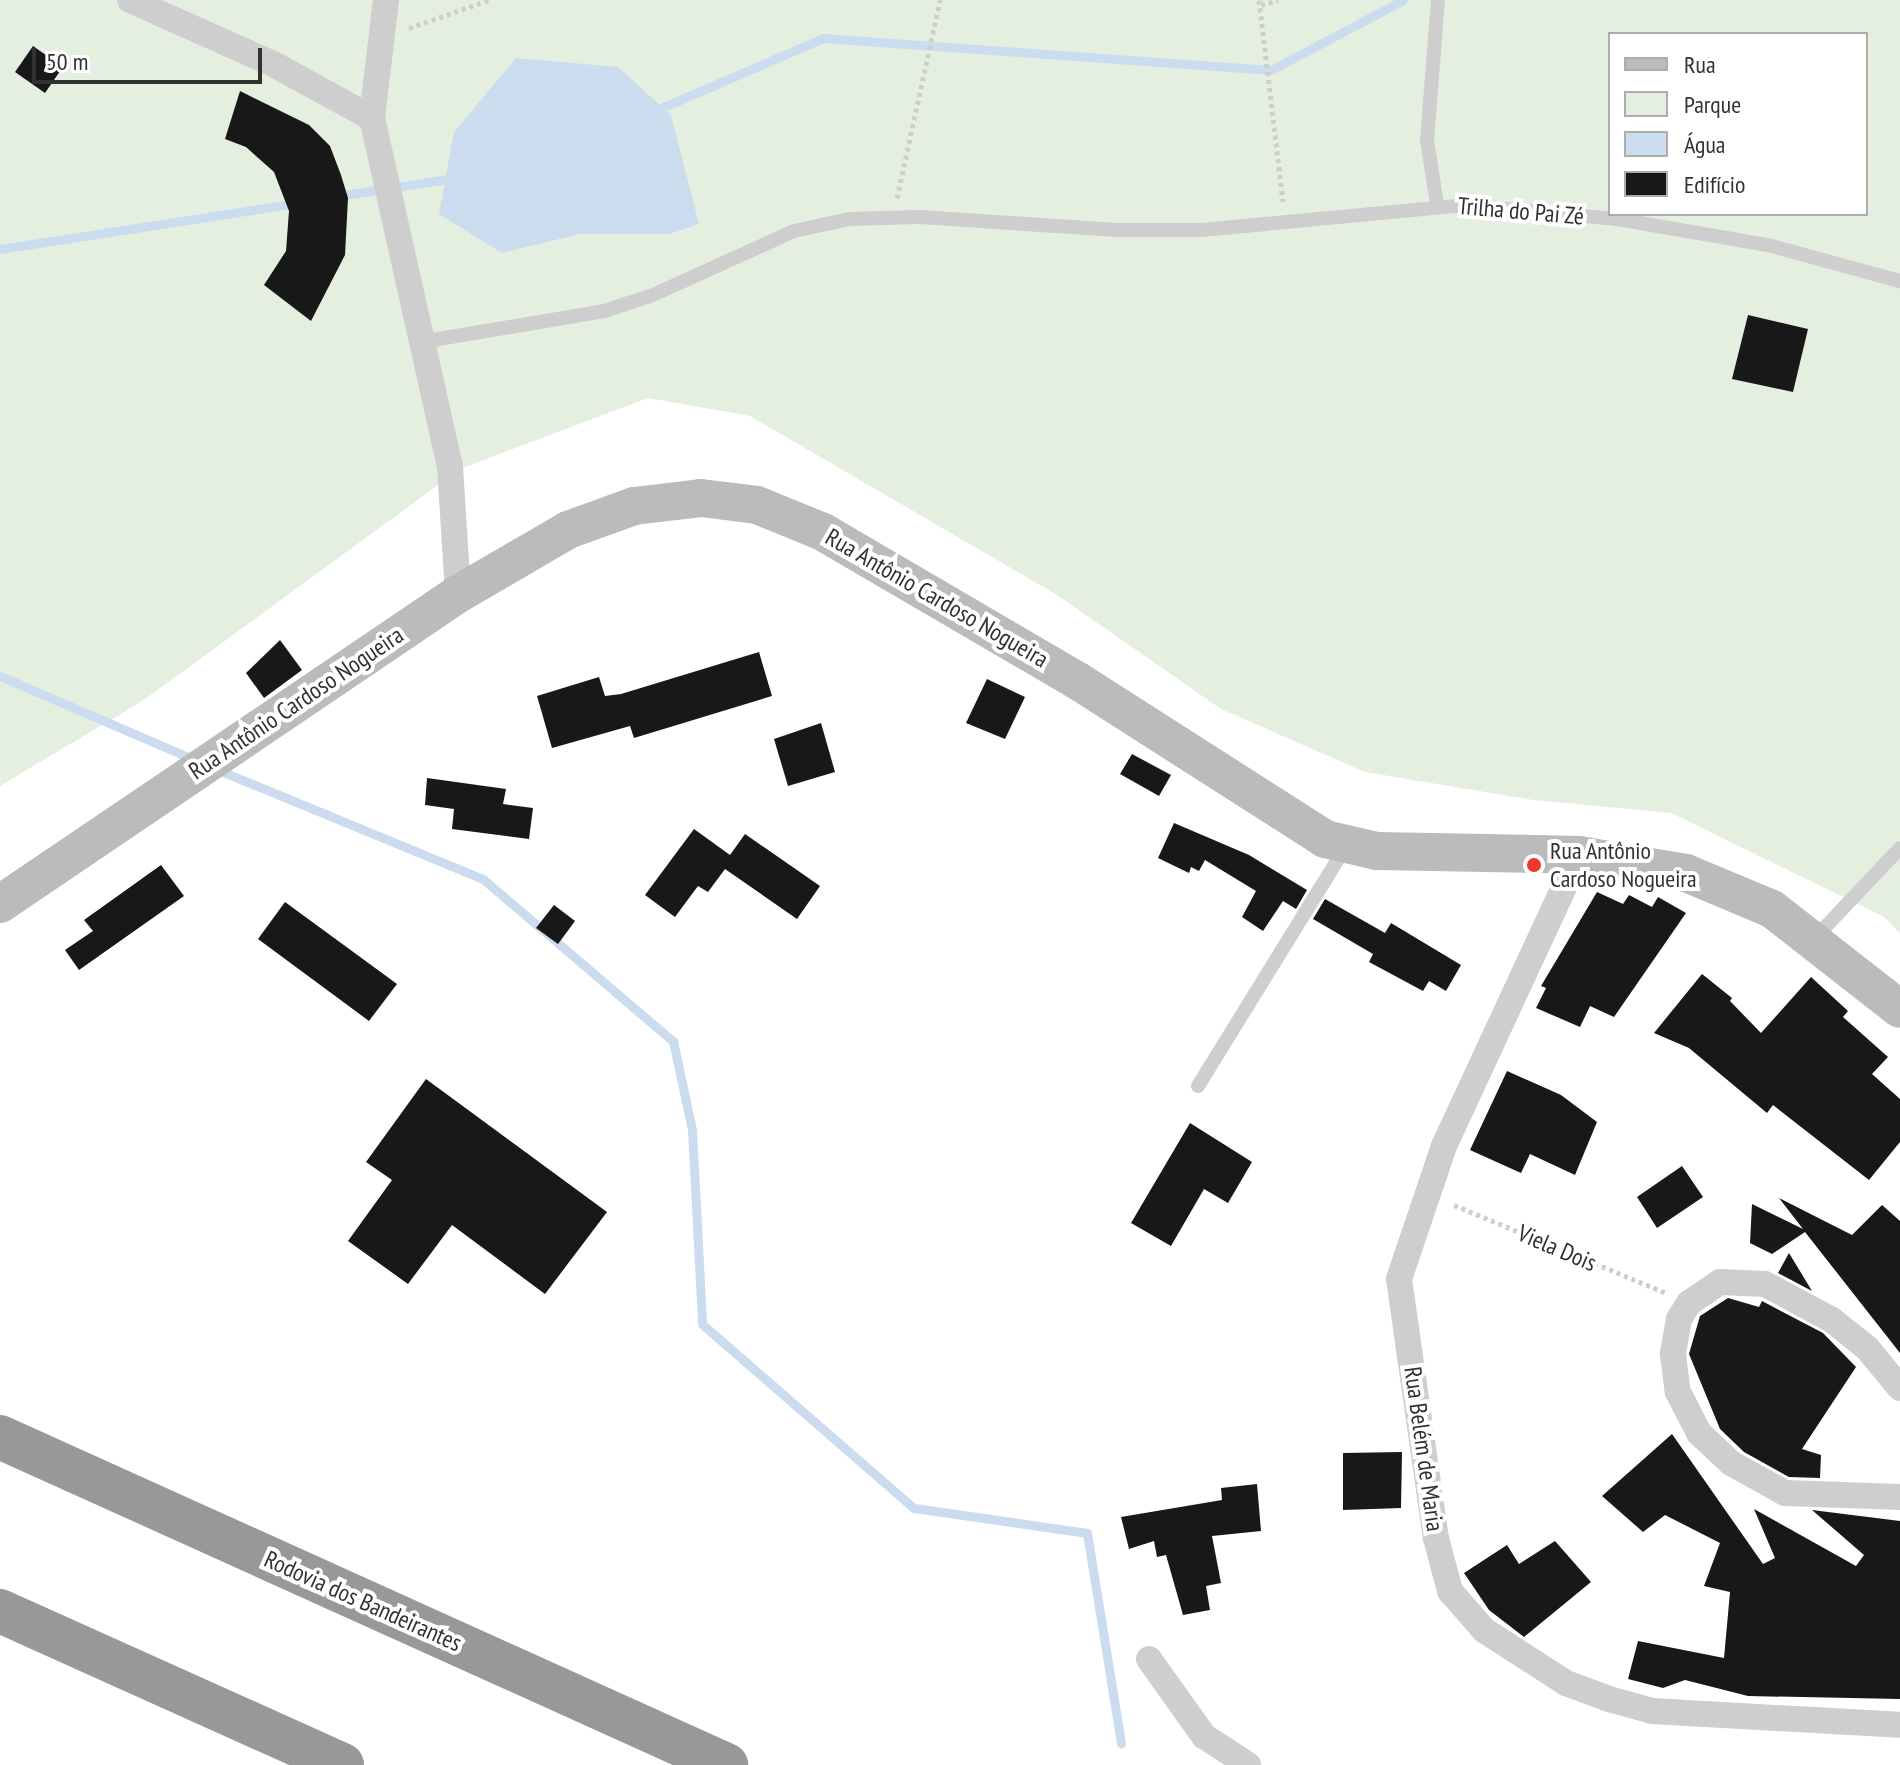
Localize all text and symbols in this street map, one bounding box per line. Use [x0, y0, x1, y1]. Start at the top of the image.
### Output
scale bar [36, 32, 266, 82]
legend [1608, 32, 1868, 216]
text: 50 m [46, 46, 88, 77]
text: Rua [1684, 49, 1716, 80]
text: Parque [1684, 89, 1741, 120]
text: Água [1684, 129, 1725, 160]
text: Edifício [1684, 169, 1745, 200]
street label: Trilha do Pai Zé [1457, 191, 1585, 231]
street label: Rua Antônio Cardoso Nogueira [820, 522, 1054, 674]
street label: Rua Antônio Cardoso Nogueira [183, 620, 409, 786]
place label: Rua Antônio Cardoso Nogueira [1550, 837, 1697, 893]
marker: Rua Antônio Cardoso Nogueira [1525, 856, 1543, 874]
street label: Viela Dois [1513, 1219, 1601, 1277]
street label: Rua Belém de Maria [1398, 1365, 1450, 1533]
street label: Rodovia dos Bandeirantes [260, 1545, 466, 1657]

